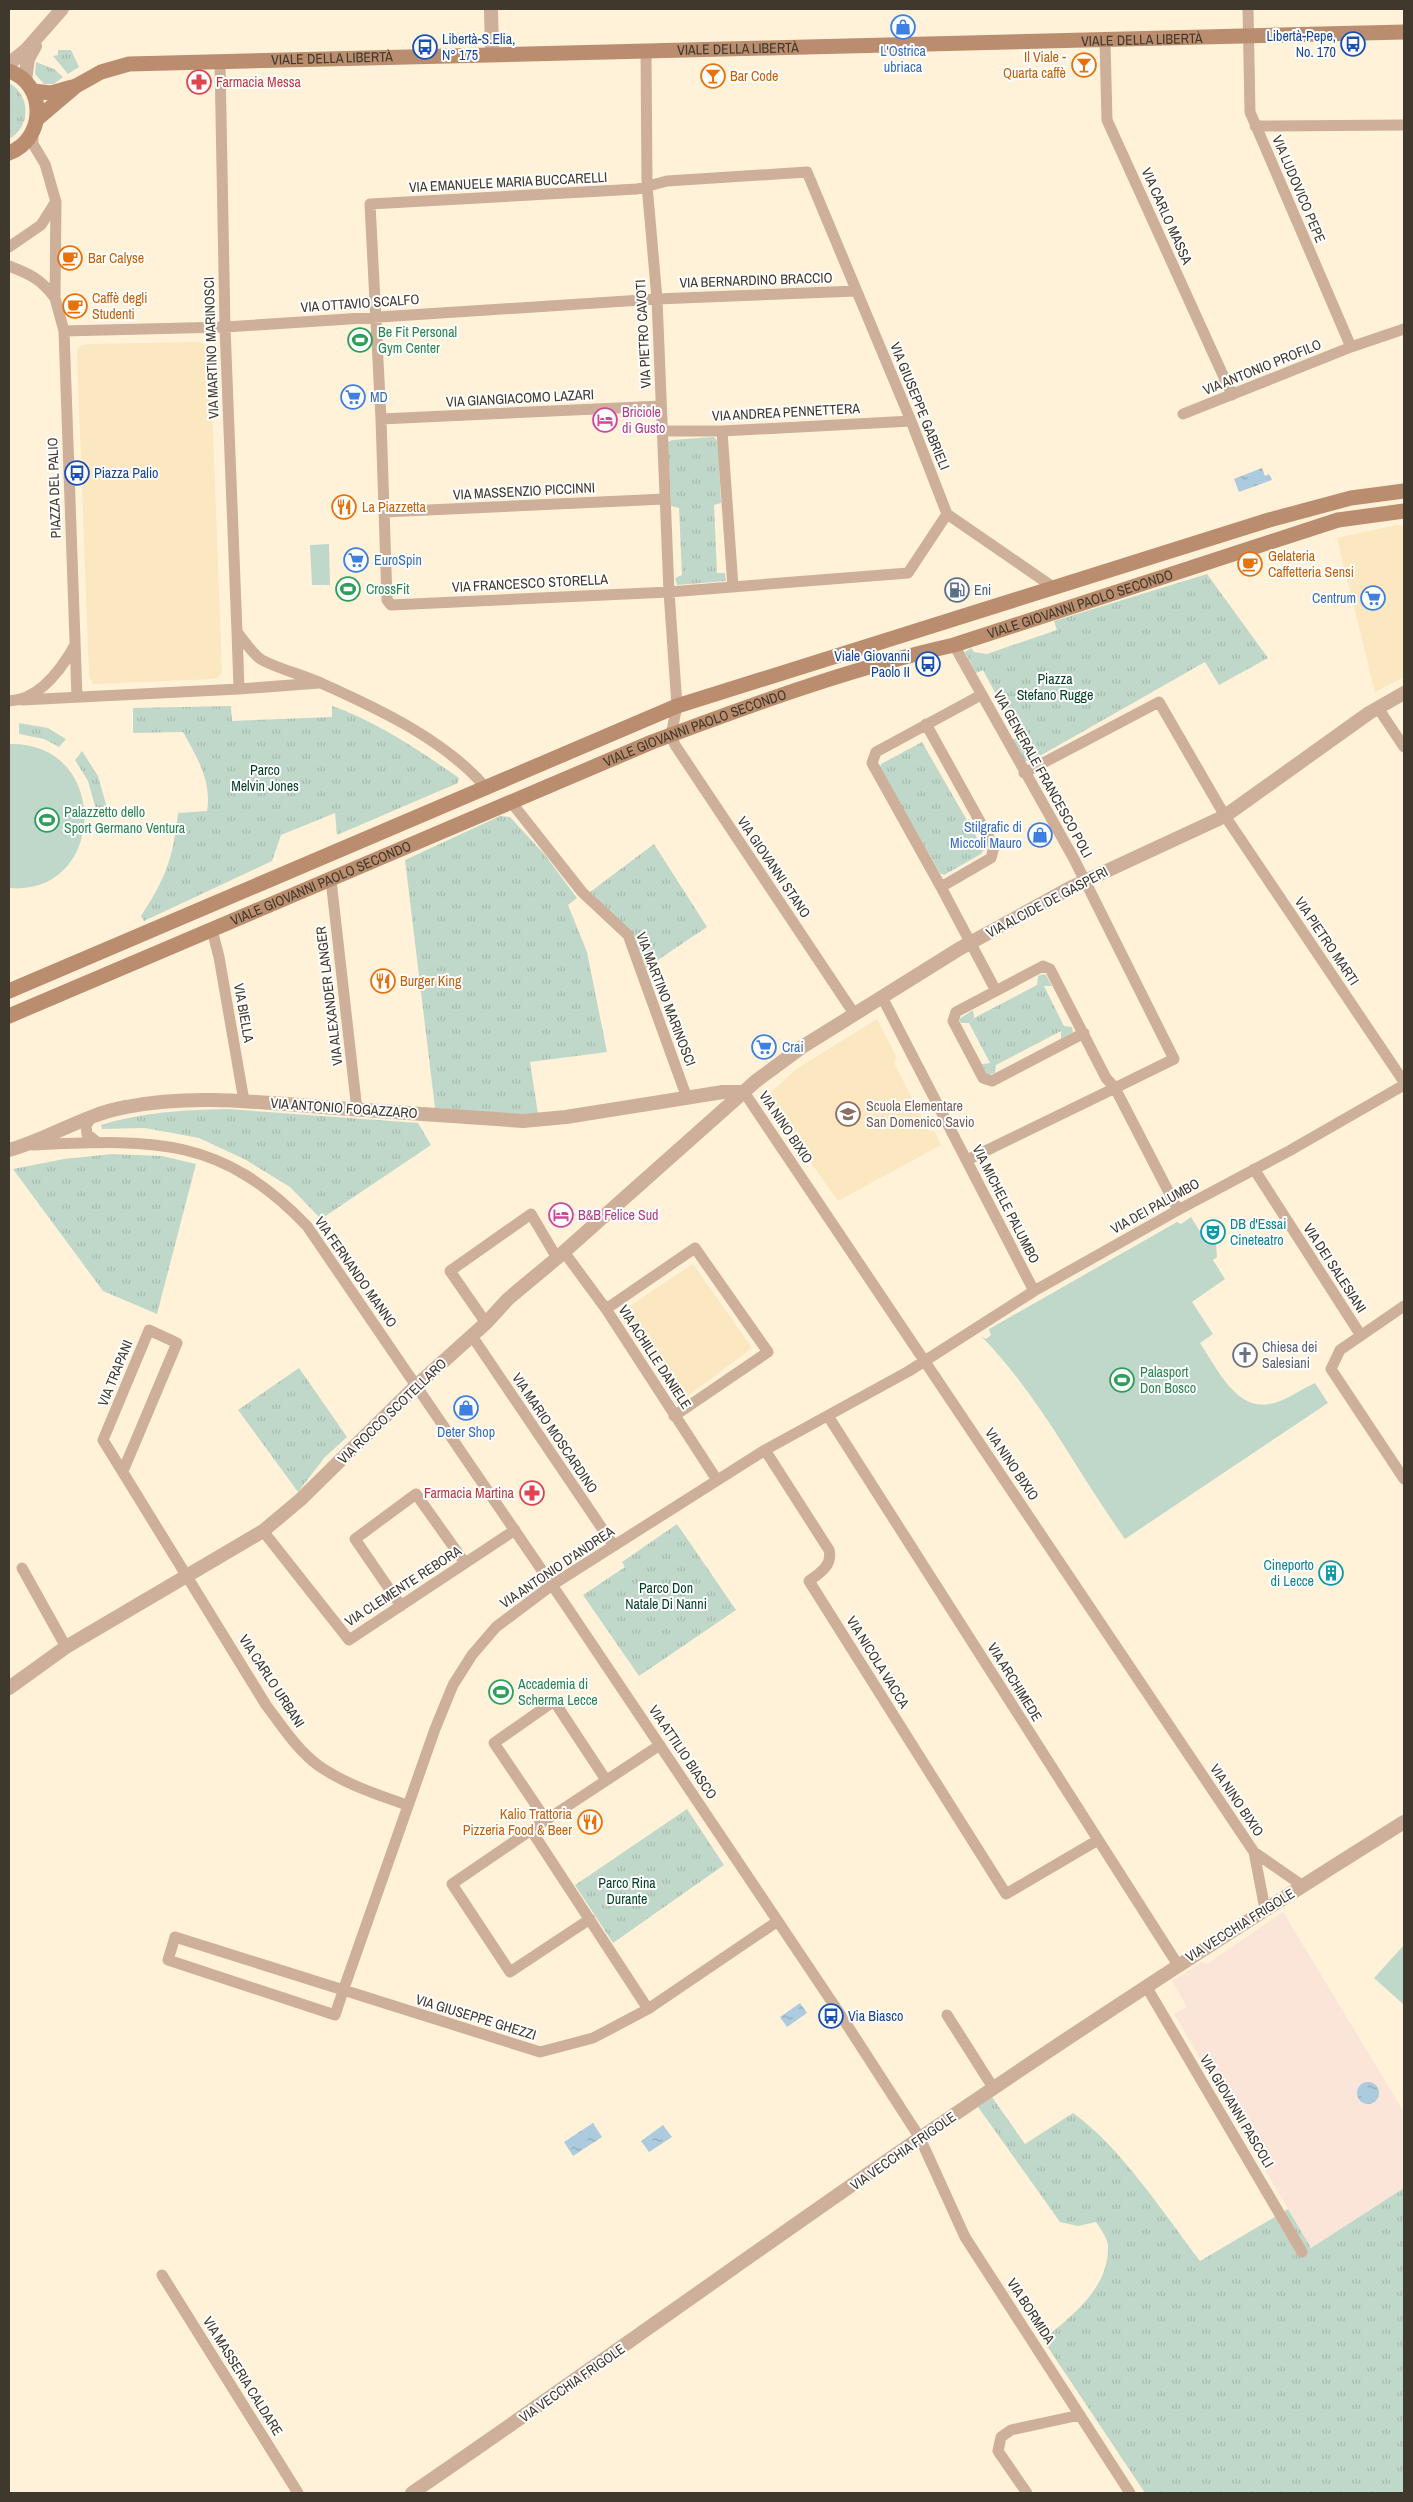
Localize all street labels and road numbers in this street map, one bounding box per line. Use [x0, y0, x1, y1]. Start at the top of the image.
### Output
street label: VIALE DELLA LIBERTÀ [1081, 29, 1203, 50]
street label: VIALE DELLA LIBERTÀ [677, 38, 799, 59]
street label: VIALE DELLA LIBERTÀ [271, 47, 393, 69]
street label: VIA LUDOVICO PEPE [1268, 133, 1330, 245]
street label: VIA CARLO MASSA [1138, 165, 1197, 267]
street label: VIA EMANUELE MARIA BUCCARELLI [408, 168, 608, 196]
street label: VIA BERNARDINO BRACCIO [679, 268, 833, 292]
street label: VIA MARTINO MARINOSCI [200, 277, 222, 419]
street label: VIA PIETRO CAVOTI [631, 279, 655, 389]
street label: VIA OTTAVIO SCALFO [300, 290, 420, 316]
street label: VIA ANTONIO PROFILO [1200, 335, 1324, 399]
street label: VIA GIUSEPPE GABRIELI [886, 340, 954, 472]
street label: VIA GIANGIACOMO LAZARI [446, 385, 594, 411]
street label: VIA ANDREA PENNETTERA [712, 399, 861, 425]
street label: PIAZZA DEL PALIO [43, 437, 65, 539]
street label: VIA MASSENZIO PICCINNI [452, 478, 596, 504]
street label: VIALE GIOVANNI PAOLO SECONDO [985, 565, 1175, 643]
street label: VIA FRANCESCO STORELLA [452, 570, 609, 596]
street label: VIALE GIOVANNI PAOLO SECONDO [600, 685, 789, 771]
street label: VIA GENERALE FRANCESCO POLI [990, 687, 1096, 861]
street label: VIA GIOVANNI STANO [733, 813, 815, 921]
street label: VIALE GIOVANNI PAOLO SECONDO [228, 837, 414, 930]
street label: VIA ALCIDE DE GASPERI [983, 862, 1111, 942]
street label: VIA PIETRO MARTI [1291, 893, 1363, 989]
street label: VIA ALEXANDER LANGER [312, 925, 346, 1067]
street label: VIA MARTINO MARINOSCI [632, 929, 700, 1069]
street label: VIA BIELLA [230, 982, 258, 1044]
street label: VIA NINO BIXIO [755, 1087, 817, 1167]
street label: VIA ANTONIO FOGAZZARO [270, 1094, 418, 1122]
street label: VIA MICHELE PALUMBO [968, 1142, 1044, 1266]
street label: VIA DEI PALUMBO [1107, 1174, 1203, 1238]
street label: VIA FERNANDO MANNO [311, 1213, 401, 1331]
street label: VIA DEI SALESIANI [1299, 1220, 1371, 1316]
street label: VIA ACHILLE DANIELE [615, 1302, 695, 1412]
street label: VIA TRAPANI [94, 1337, 136, 1409]
street label: VIA ROCCO SCOTELLARO [334, 1354, 450, 1468]
street label: VIA MARIO MOSCARDINO [508, 1370, 602, 1497]
street label: VIA NINO BIXIO [981, 1424, 1043, 1504]
street label: VIA ANTONIO D'ANDREA [496, 1522, 618, 1612]
street label: VIA CLEMENTE REBORA [341, 1541, 465, 1630]
street label: VIA NICOLA VACCA [843, 1613, 914, 1712]
street label: VIA CARLO URBANI [235, 1631, 309, 1731]
street label: VIA ARCHIMEDE [984, 1639, 1046, 1725]
street label: VIA ATTILIO BIASCO [645, 1702, 721, 1802]
street label: VIA NINO BIXIO [1206, 1760, 1268, 1840]
street label: VIA VECCHIA FRIGOLE [1182, 1884, 1298, 1966]
street label: VIA GIUSEPPE GHEZZI [414, 1990, 538, 2044]
street label: VIA GIOVANNI PASCOLI [1196, 2051, 1278, 2171]
street label: VIA VECCHIA FRIGOLE [847, 2108, 959, 2194]
street label: VIA BORMIDA [1003, 2275, 1059, 2347]
street label: VIA MASSERIA CALDARE [199, 2313, 287, 2439]
street label: VIA VECCHIA FRIGOLE [516, 2340, 628, 2426]

